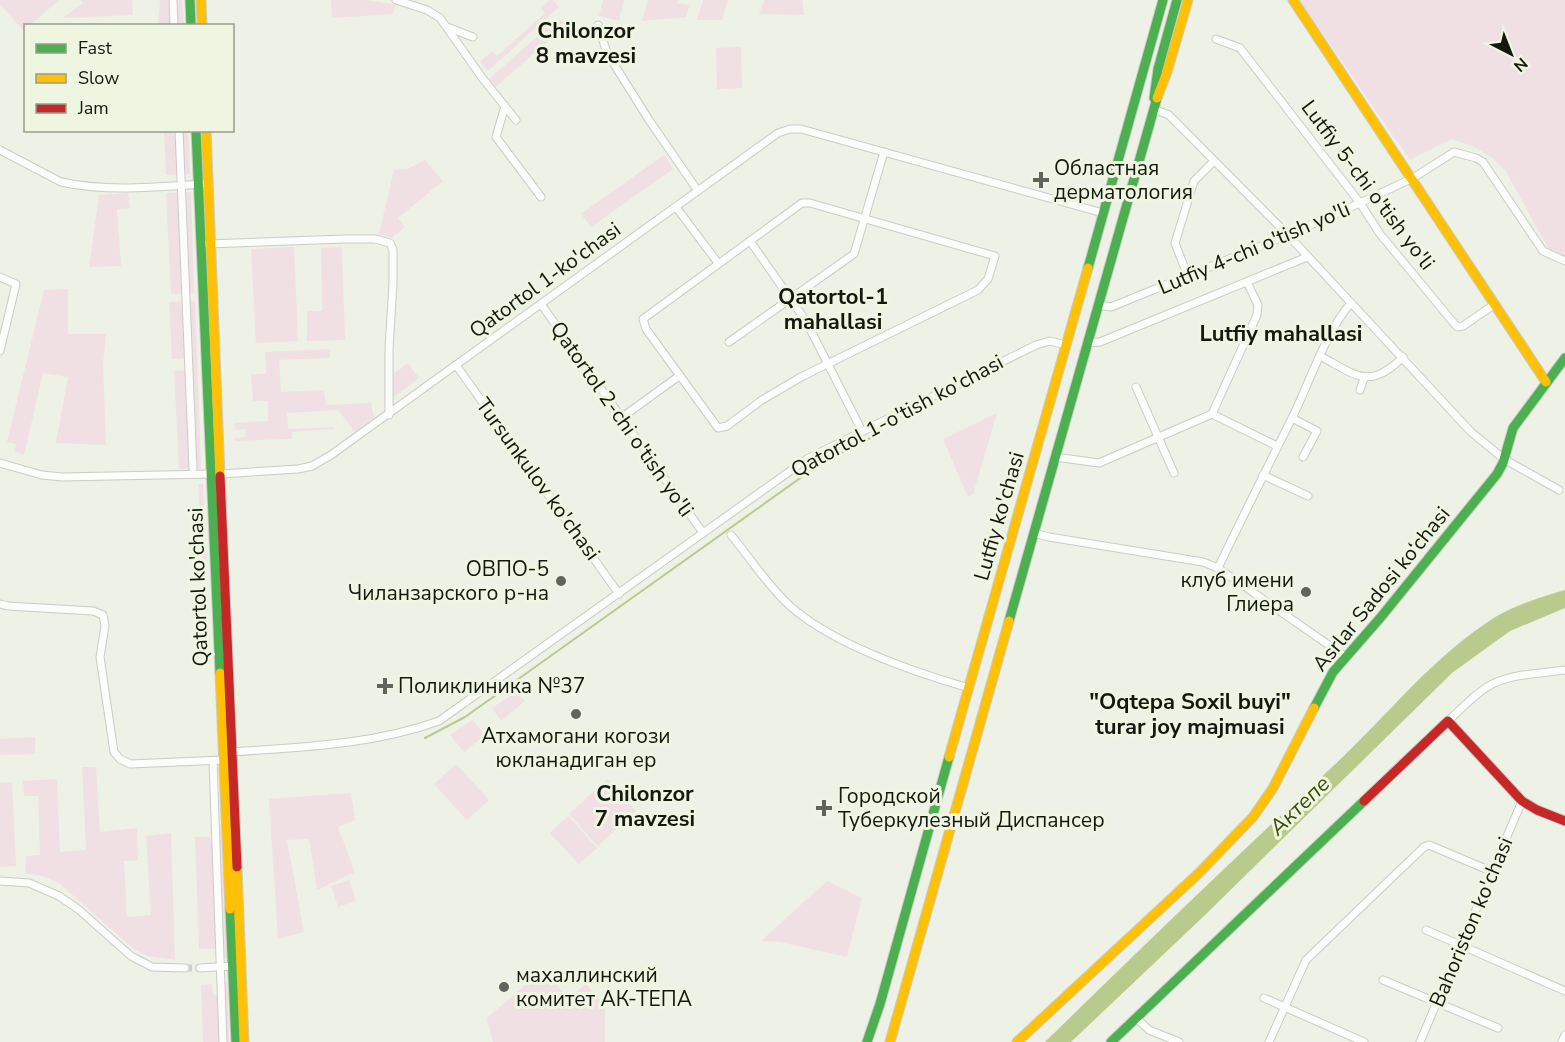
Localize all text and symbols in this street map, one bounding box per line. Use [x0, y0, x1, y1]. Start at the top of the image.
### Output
district label: Chilonzor 8 mavzesi [536, 16, 636, 71]
legend [24, 24, 234, 132]
north arrow [1481, 24, 1541, 84]
text: Fast [78, 36, 113, 60]
text: N [1509, 52, 1532, 77]
text: Slow [78, 66, 119, 90]
street label: Lutfiy 5-chi o'tish yo'li [1295, 94, 1441, 276]
text: Jam [77, 96, 109, 120]
place label: Областная дерматология [1054, 154, 1193, 206]
marker: Областная дерматология [1032, 171, 1050, 189]
street label: Lutfiy 4-chi o'tish yo'li [1154, 195, 1354, 301]
street label: Qatortol 1-ko'chasi [464, 216, 626, 344]
district label: Qatortol-1 mahallasi [778, 282, 888, 337]
street label: Qatortol 2-chi o'tish yo'li [544, 316, 700, 522]
district label: Lutfiy mahallasi [1200, 319, 1362, 349]
street label: Qatortol 1-o'tish ko'chasi [786, 348, 1008, 484]
street label: Tursunkulov ko'chasi [469, 392, 607, 566]
street label: Lutfiy ko'chasi [967, 448, 1031, 584]
street label: Asrlar Sadosi ko‘chasi [1306, 501, 1456, 677]
street label: Qatortol ko'chasi [181, 507, 215, 667]
place label: ОВПО-5 Чиланзарского р-на [348, 555, 549, 607]
place label: клуб имени Глиера [1181, 566, 1294, 618]
marker: ОВПО-5 Чиланзарского р-на [554, 574, 568, 588]
marker: клуб имени Глиера [1299, 585, 1313, 599]
place label: Поликлиника №37 [398, 672, 585, 700]
marker: Поликлиника №37 [376, 677, 394, 695]
district label: "Oqtepa Soxil buyi" turar joy majmuasi [1089, 687, 1291, 742]
marker: Атхамогани когози юкланадиган ер [569, 707, 583, 721]
place label: Атхамогани когози юкланадиган ер [481, 722, 671, 774]
water label: Актепе [1262, 769, 1337, 843]
district label: Chilonzor 7 mavzesi [595, 779, 695, 834]
place label: Городской Туберкулезный Диспансер [838, 782, 1105, 834]
marker: Городской Туберкулезный Диспансер [815, 799, 833, 817]
street label: Bahoriston ko'chasi [1423, 833, 1519, 1011]
place label: махаллинский комитет АК-ТЕПА [516, 961, 692, 1013]
marker: махаллинский комитет АК-ТЕПА [497, 980, 511, 994]

